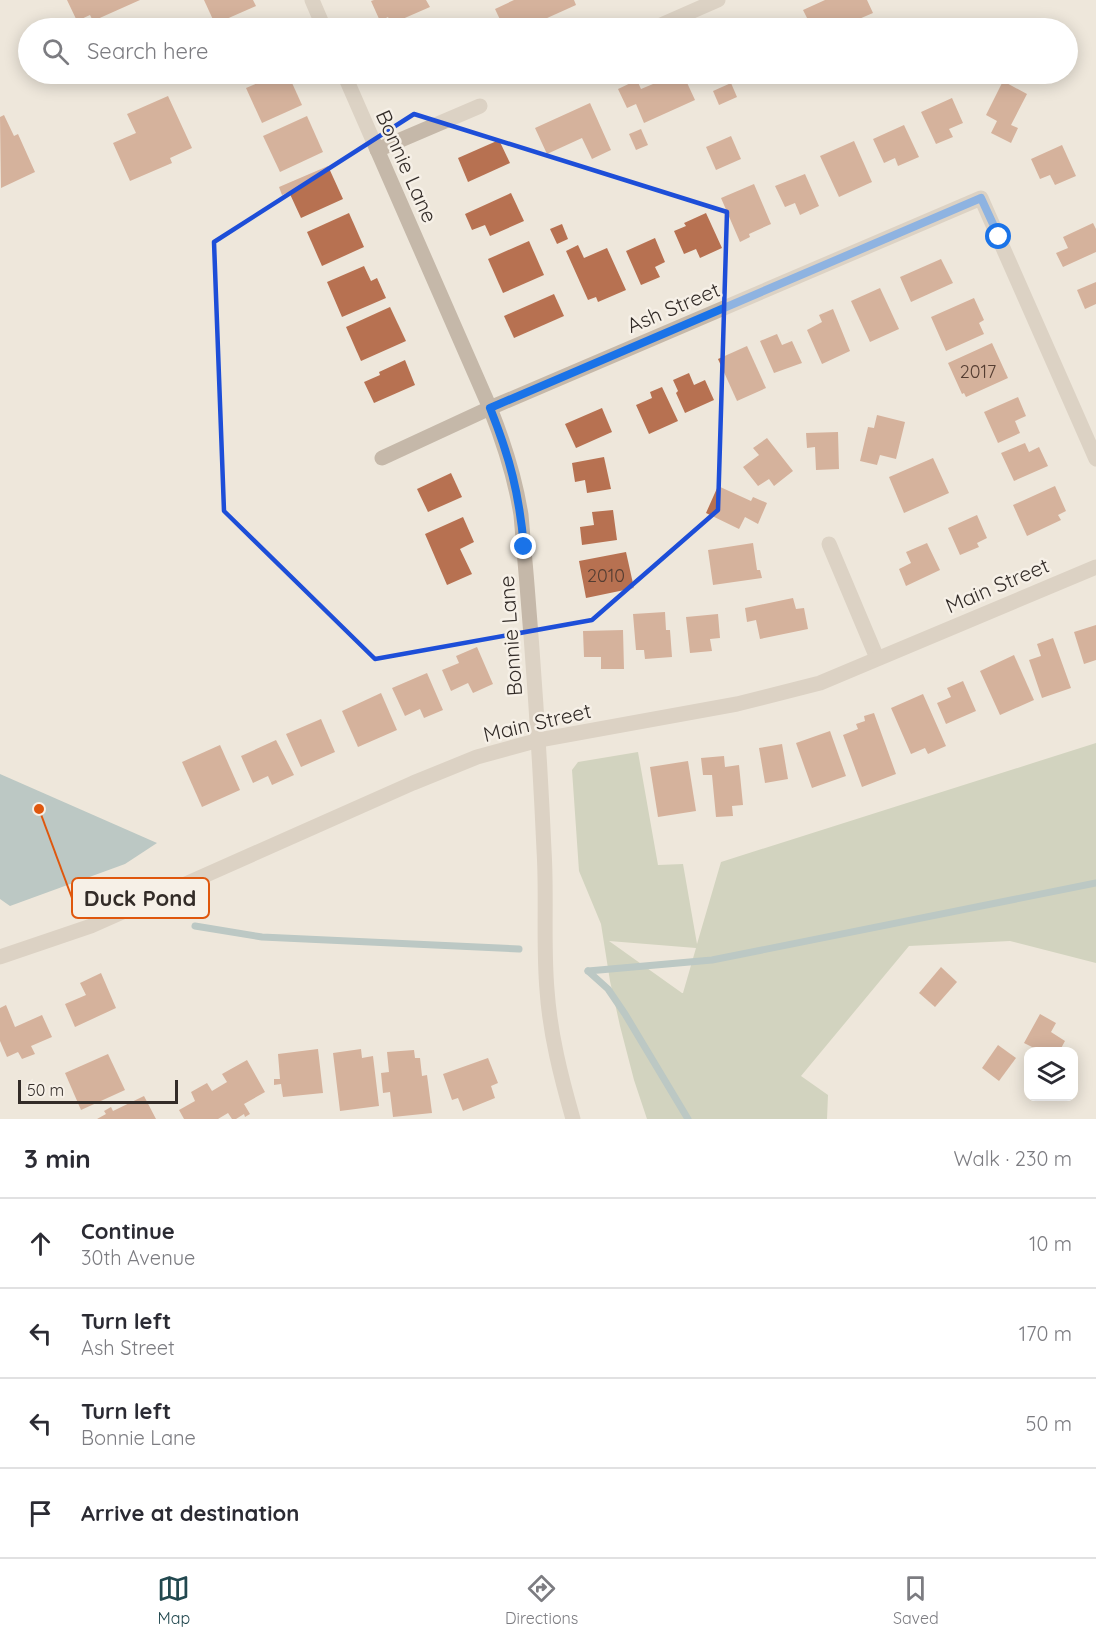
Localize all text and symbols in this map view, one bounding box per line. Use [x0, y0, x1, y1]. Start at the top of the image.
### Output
search box [18, 18, 1078, 84]
icon: search [39, 35, 72, 68]
text: Search here [87, 37, 208, 65]
street label: Bonnie Lane [371, 106, 443, 226]
route start [985, 223, 1011, 249]
street label: Ash Street [623, 276, 723, 338]
house number: 2017 [960, 360, 996, 383]
route end [510, 533, 536, 559]
street label: Main Street [941, 552, 1053, 618]
house number: 2010 [587, 564, 625, 587]
street label: Bonnie Lane [493, 575, 527, 697]
street label: Main Street [481, 697, 593, 747]
callout: Duck Pond [72, 878, 209, 918]
text: Duck Pond [84, 884, 196, 912]
map controls [1024, 1047, 1078, 1101]
button: layers [1024, 1047, 1078, 1101]
scale bar [18, 1077, 178, 1104]
text: 50 m [27, 1080, 64, 1100]
text: 3 min [24, 1142, 91, 1175]
text: Walk · 230 m [953, 1146, 1072, 1171]
text: Continue [81, 1217, 175, 1245]
icon: ahead [24, 1227, 57, 1260]
text: 10 m [1029, 1231, 1072, 1256]
text: 30th Avenue [81, 1245, 195, 1270]
text: Turn left [81, 1307, 171, 1335]
icon: left [24, 1317, 57, 1350]
text: 170 m [1019, 1321, 1072, 1346]
text: Ash Street [81, 1335, 175, 1360]
text: Turn left [81, 1397, 171, 1425]
icon: left [24, 1407, 57, 1440]
text: 50 m [1026, 1411, 1072, 1436]
text: Bonnie Lane [81, 1425, 196, 1450]
icon: arrive [24, 1497, 57, 1530]
text: Arrive at destination [81, 1499, 299, 1527]
tab: Map [157, 1572, 190, 1628]
tab: Directions [505, 1572, 578, 1628]
tab: Saved [893, 1572, 939, 1628]

